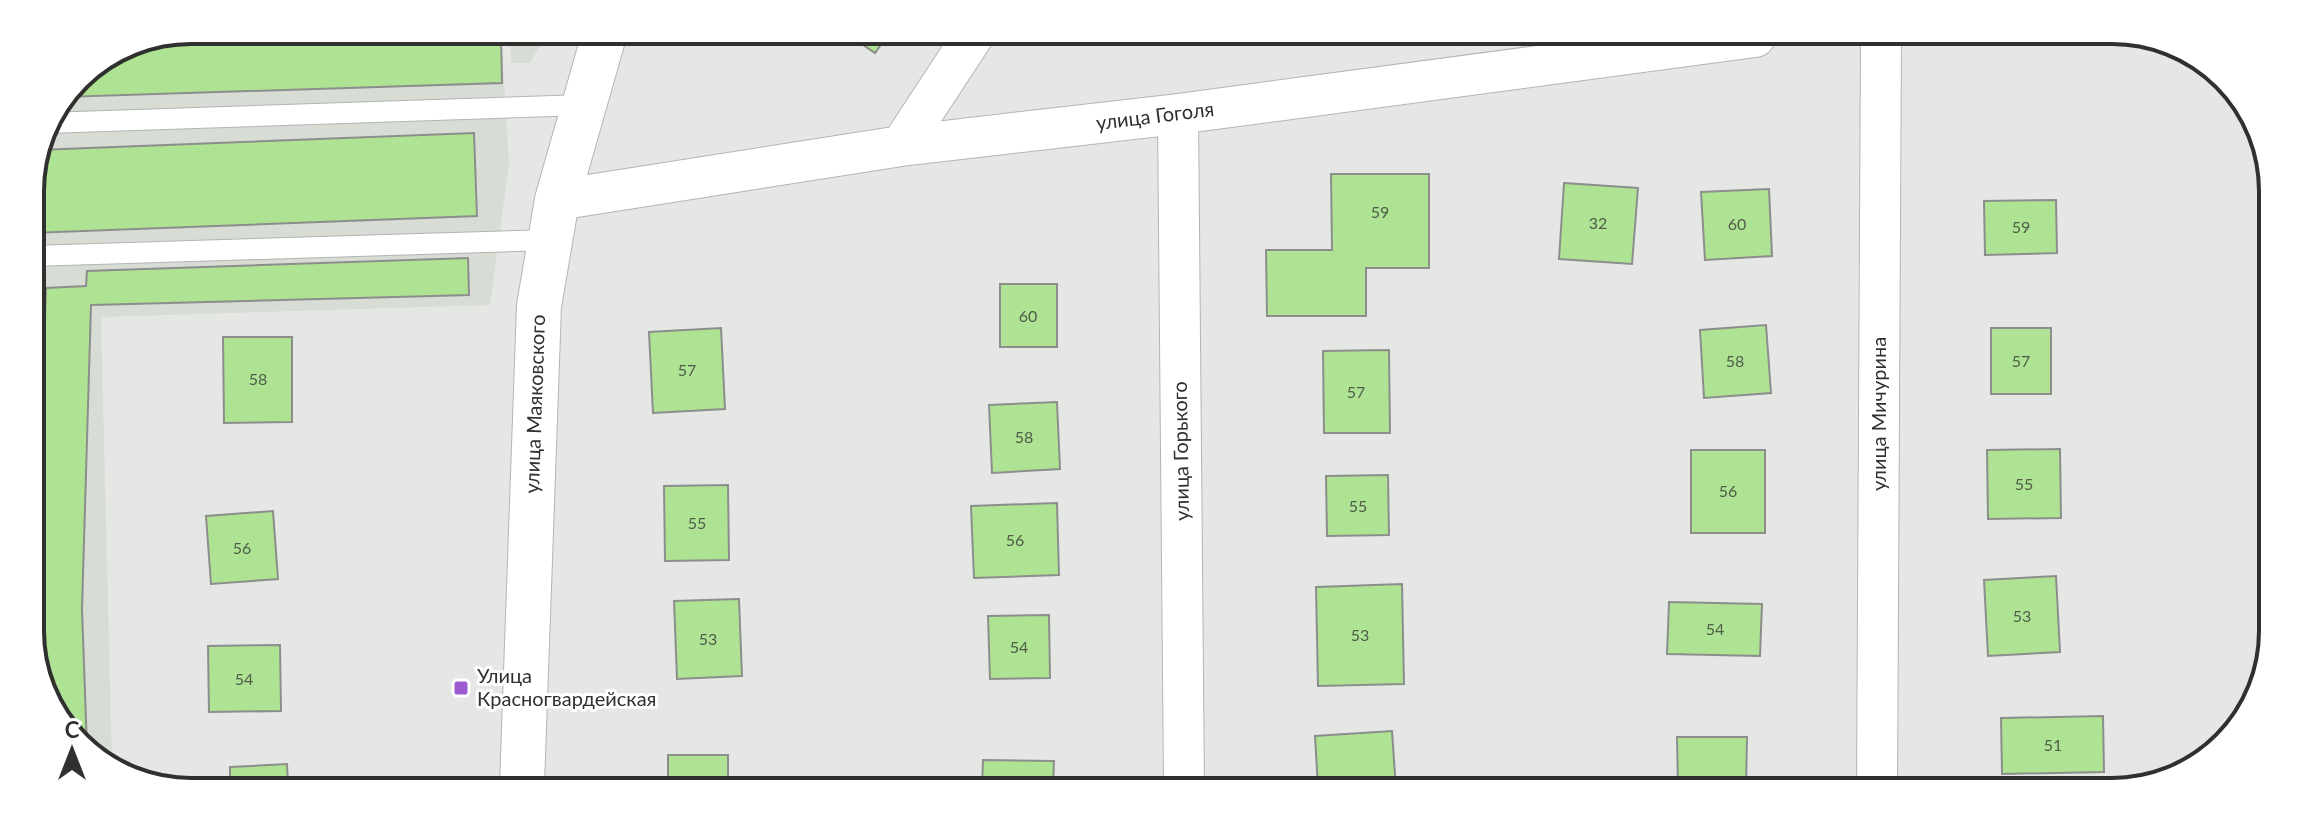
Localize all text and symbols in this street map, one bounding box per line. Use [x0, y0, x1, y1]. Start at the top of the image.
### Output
street label: улица Гоголя [1094, 96, 1215, 134]
house number: 59 [1371, 202, 1389, 221]
house number: 32 [1589, 213, 1607, 232]
house number: 60 [1728, 214, 1746, 233]
house number: 59 [2012, 217, 2030, 236]
house number: 60 [1019, 306, 1037, 325]
street label: улица Маяковского [519, 314, 549, 494]
street label: улица Мичурина [1866, 337, 1890, 491]
house number: 58 [1726, 351, 1744, 370]
house number: 57 [2012, 351, 2030, 370]
house number: 57 [678, 360, 696, 379]
house number: 58 [249, 369, 267, 388]
street label: улица Горького [1167, 381, 1193, 521]
house number: 57 [1347, 382, 1365, 401]
house number: 58 [1015, 427, 1033, 446]
house number: 55 [2015, 474, 2033, 493]
house number: 56 [1719, 481, 1737, 500]
house number: 55 [1349, 496, 1367, 515]
house number: 55 [688, 513, 706, 532]
house number: 56 [1006, 530, 1024, 549]
house number: 56 [233, 538, 251, 557]
house number: 53 [2013, 606, 2031, 625]
house number: 54 [1706, 619, 1724, 638]
house number: 53 [1351, 625, 1369, 644]
house number: 53 [699, 629, 717, 648]
house number: 54 [1010, 637, 1028, 656]
place label: Улица Красногвардейская [477, 663, 656, 710]
house number: 54 [235, 669, 253, 688]
marker: Улица Красногвардейская [452, 679, 470, 697]
north arrow [32, 710, 112, 790]
text: С [65, 716, 80, 743]
house number: 51 [2044, 735, 2062, 754]

